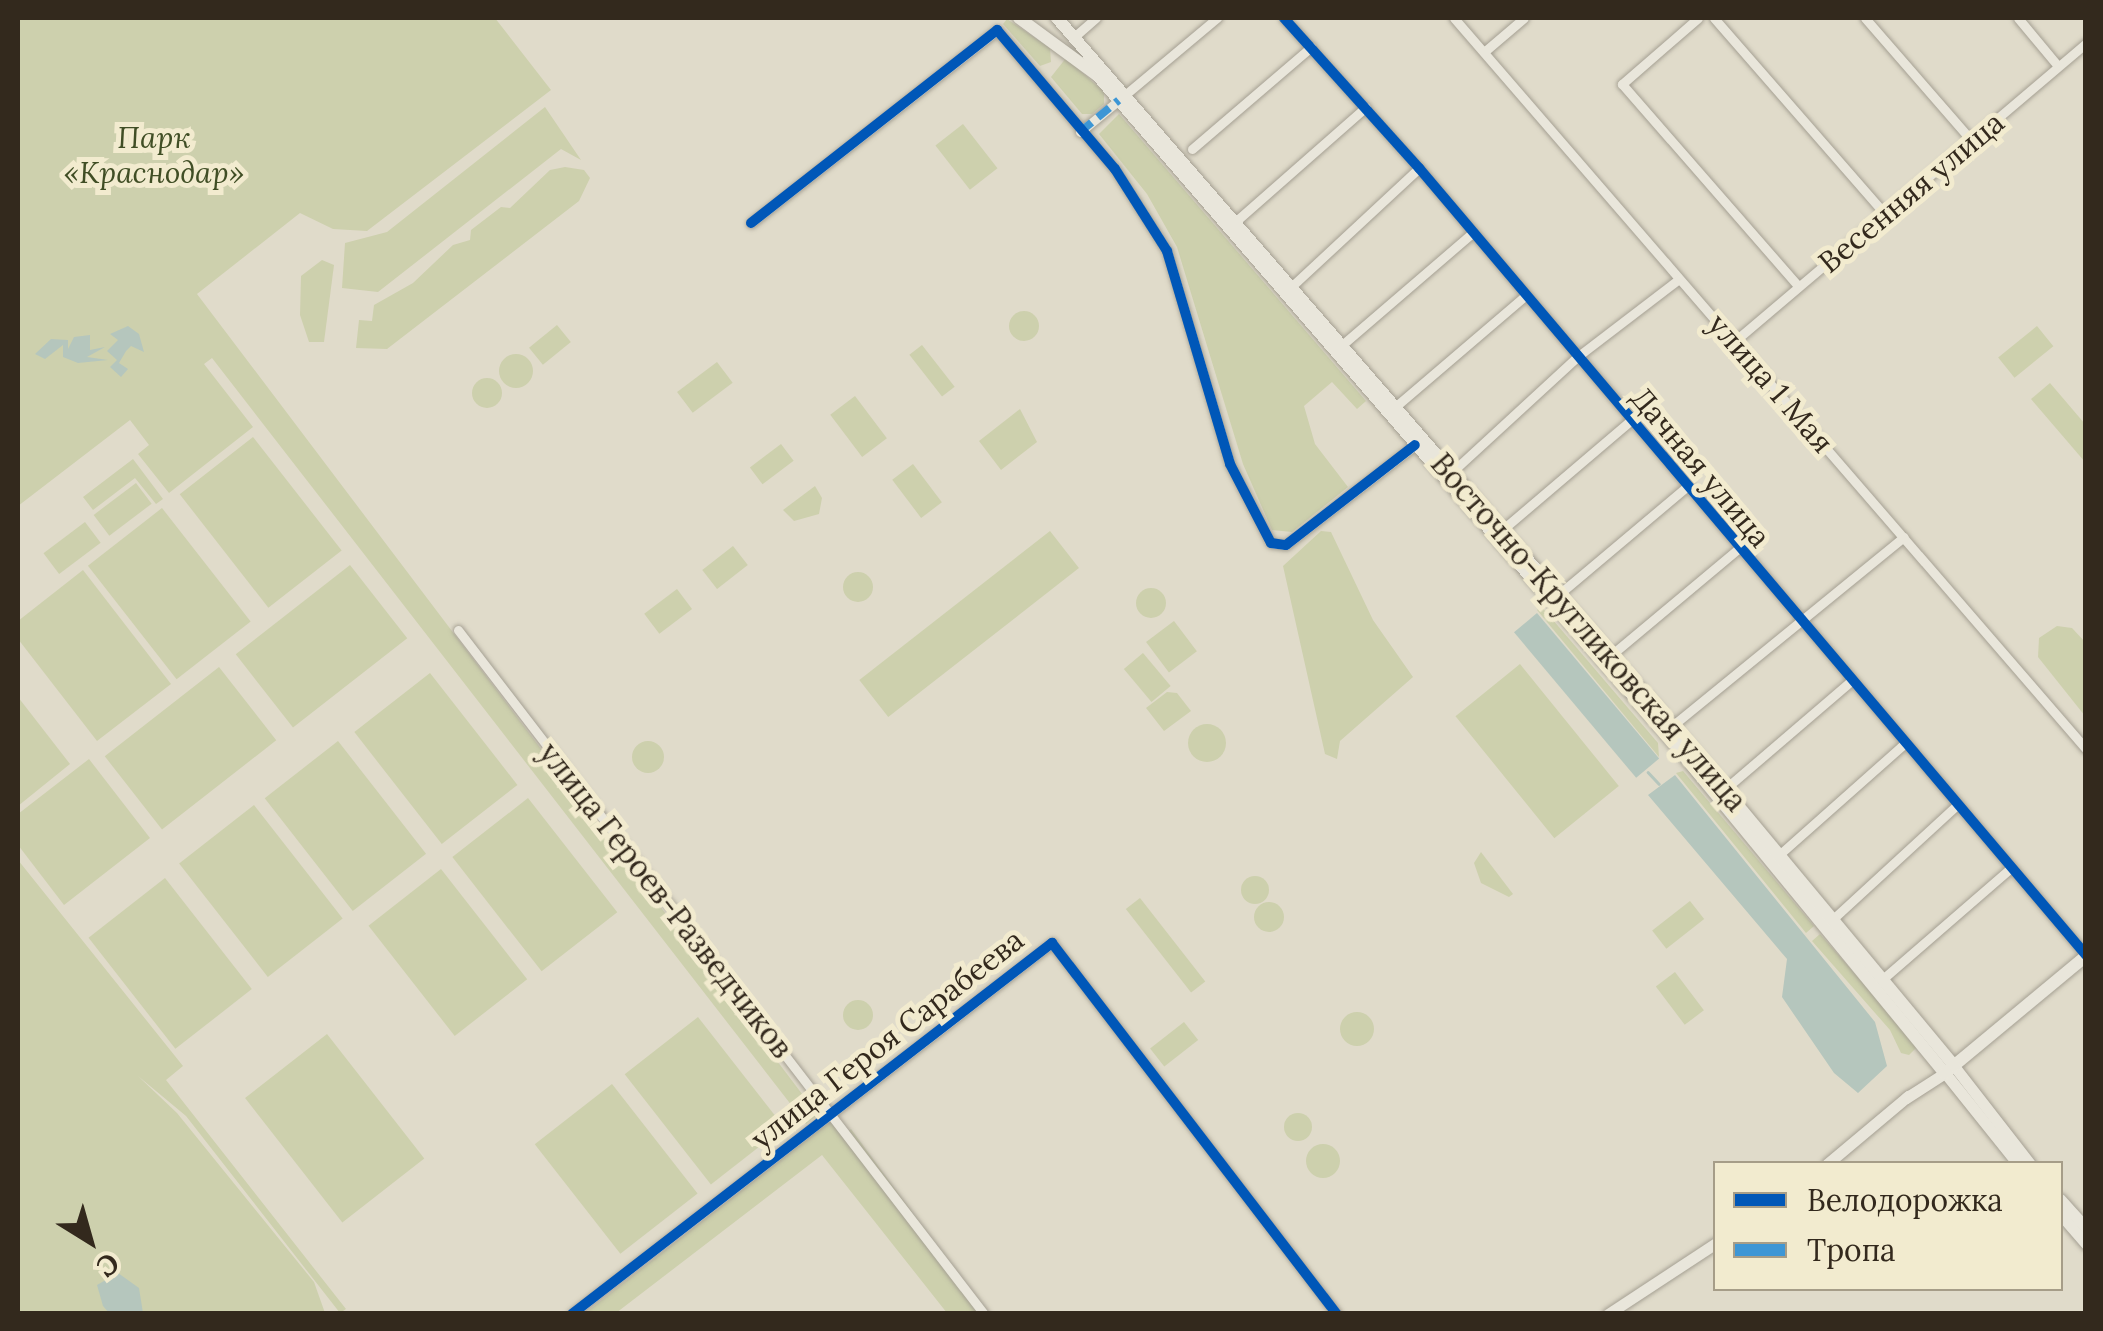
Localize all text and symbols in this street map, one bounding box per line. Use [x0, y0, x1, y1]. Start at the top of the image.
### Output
street label: Весенняя улица [1811, 104, 2011, 280]
park label: Парк «Краснодар» [64, 119, 244, 190]
street label: улица 1 Мая [1701, 306, 1841, 460]
street label: Дачная улица [1624, 380, 1778, 554]
street label: Восточно-Кругликовская улица [1424, 446, 1754, 818]
street label: улица Героев-Разведчиков [532, 735, 800, 1065]
street label: улица Героя Сарабеева [743, 921, 1031, 1157]
legend [1713, 1161, 2063, 1291]
text: Велодорожка [1807, 1181, 2003, 1219]
north arrow [40, 1191, 140, 1291]
text: Тропа [1807, 1231, 1896, 1269]
text: С [90, 1245, 127, 1285]

